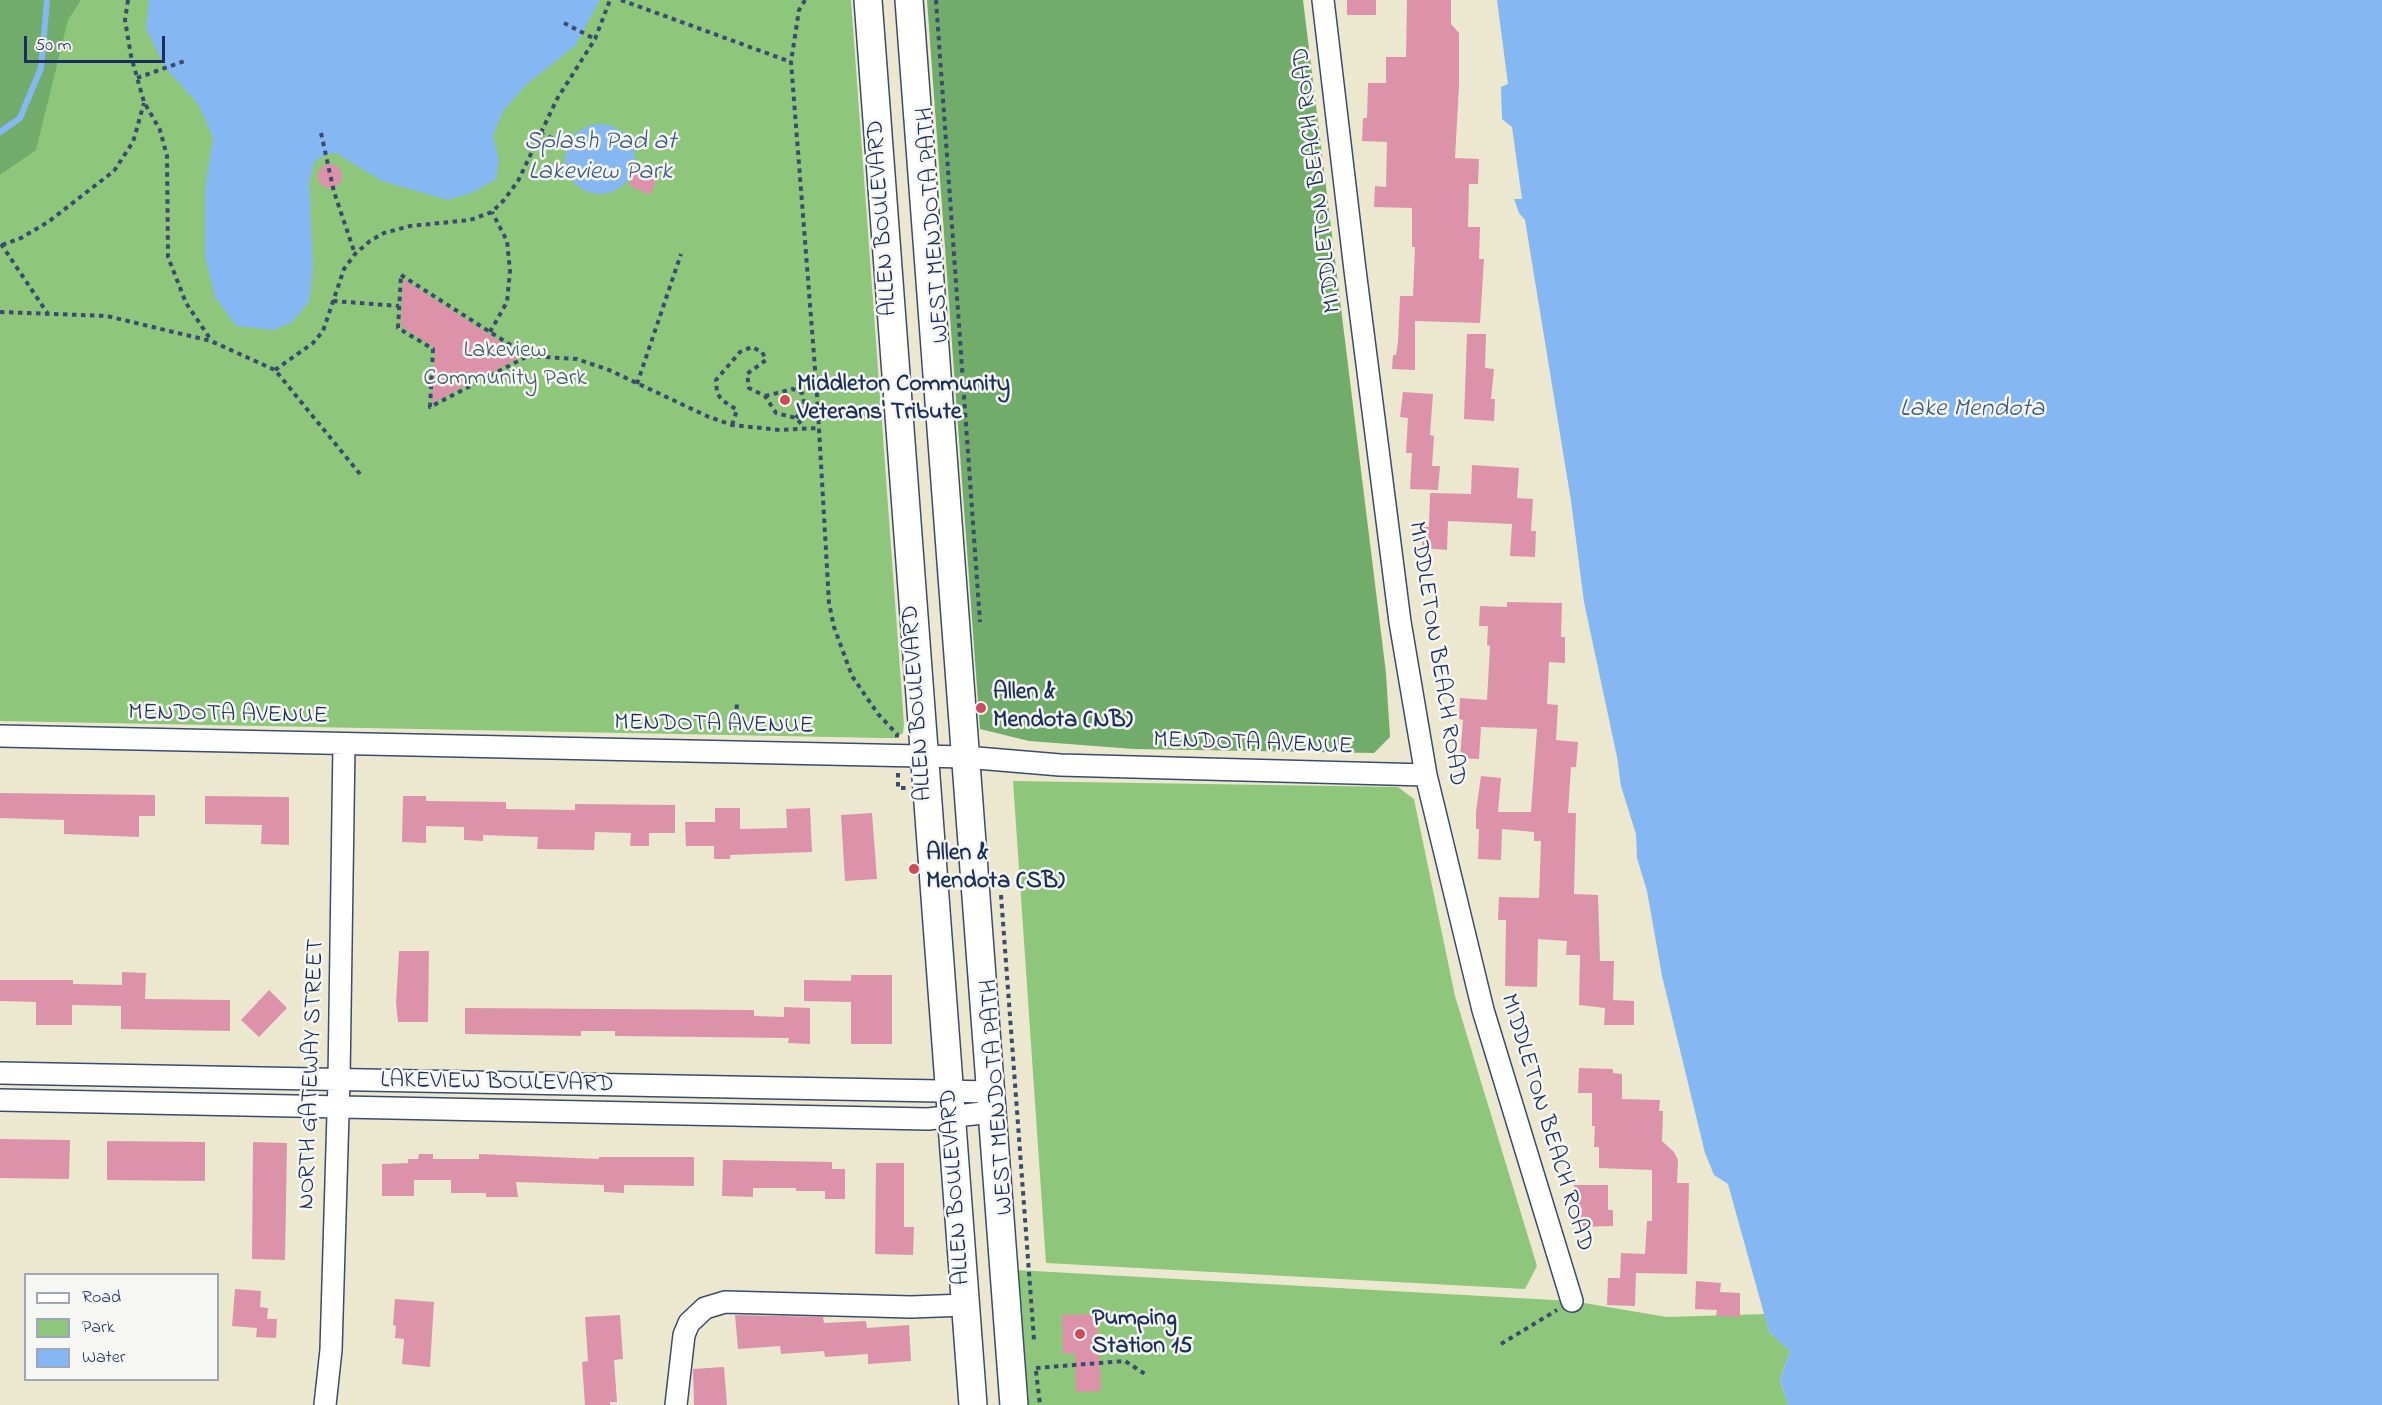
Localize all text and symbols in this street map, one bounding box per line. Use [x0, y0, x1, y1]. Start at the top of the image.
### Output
scale bar [27, 24, 168, 62]
text: 50 m [35, 33, 72, 59]
street label: MIDDLETON BEACH ROAD [1288, 45, 1350, 315]
street label: WEST MENDOTA PATH [912, 106, 958, 344]
street label: ALLEN BOULEVARD [863, 119, 905, 317]
water label: Splash Pad at Lakeview Park [524, 128, 676, 190]
park label: Lakeview Community Park [423, 338, 587, 394]
place label: Middleton Community Veterans' Tribute [797, 372, 1010, 428]
marker: Middleton Community Veterans' Tribute [778, 393, 792, 407]
water label: Lake Mendota [1900, 395, 2044, 427]
street label: MIDDLETON BEACH ROAD [1400, 520, 1470, 788]
street label: ALLEN BOULEVARD [898, 604, 940, 802]
place label: Allen & Mendota (NB) [993, 680, 1133, 736]
street label: MENDOTA AVENUE [128, 700, 328, 732]
marker: Allen & Mendota (NB) [974, 701, 988, 715]
street label: MENDOTA AVENUE [614, 710, 814, 742]
street label: MENDOTA AVENUE [1153, 727, 1353, 763]
place label: Allen & Mendota (SB) [926, 841, 1065, 897]
marker: Allen & Mendota (SB) [907, 862, 921, 876]
street label: NORTH GATEWAY STREET [294, 938, 332, 1210]
street label: WEST MENDOTA PATH [976, 978, 1022, 1216]
street label: MIDDLETON BEACH ROAD [1492, 991, 1598, 1255]
street label: LAKEVIEW BOULEVARD [380, 1068, 614, 1100]
street label: ALLEN BOULEVARD [936, 1088, 978, 1286]
legend [24, 1273, 219, 1381]
text: Road [82, 1285, 121, 1311]
place label: Pumping Station 15 [1092, 1306, 1192, 1362]
text: Park [82, 1315, 115, 1341]
marker: Pumping Station 15 [1073, 1327, 1087, 1341]
text: Water [82, 1345, 125, 1371]

